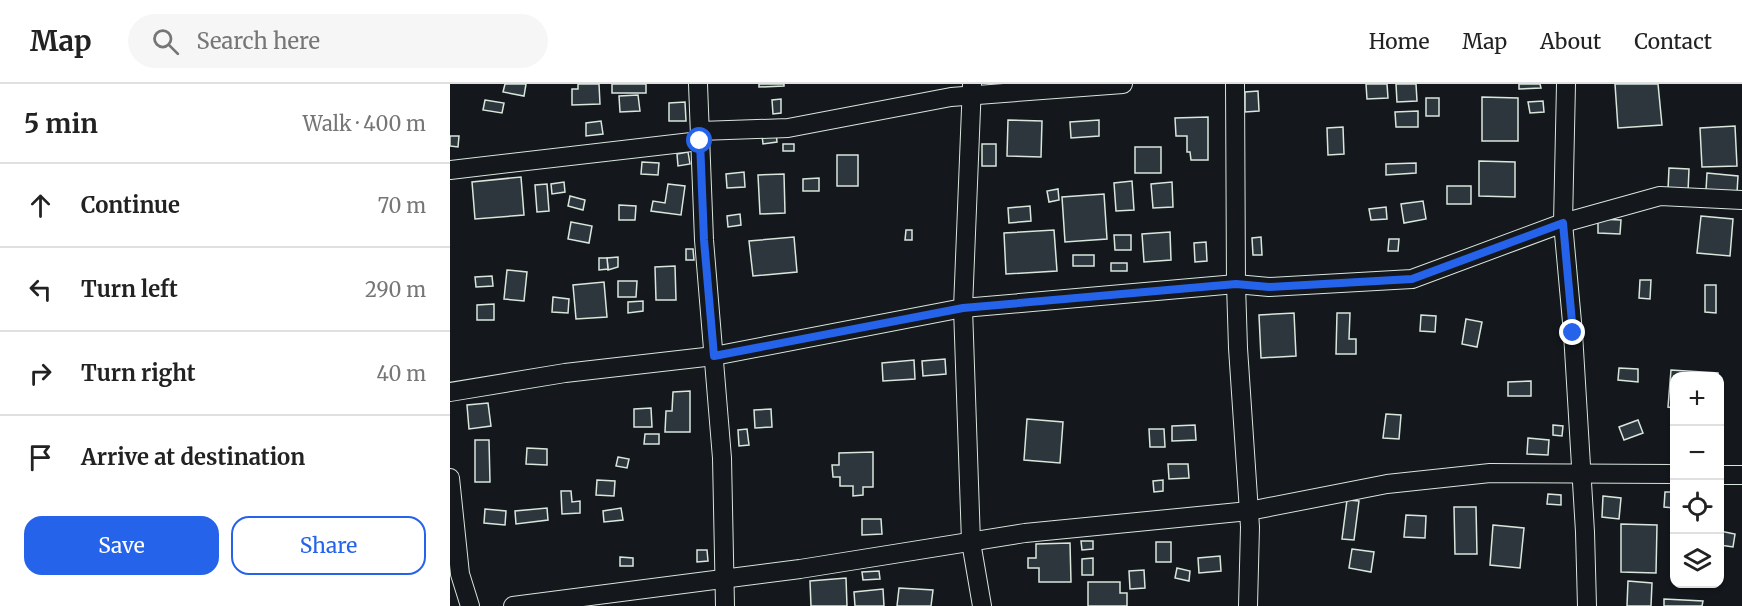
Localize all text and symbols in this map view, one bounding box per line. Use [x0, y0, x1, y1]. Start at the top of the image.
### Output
search box [128, 14, 548, 68]
text: Map [30, 23, 92, 59]
icon: search [149, 25, 182, 58]
text: Search here [197, 27, 320, 55]
text: Home [1369, 28, 1429, 55]
text: Map [1462, 28, 1507, 55]
text: About [1540, 28, 1601, 55]
text: Contact [1634, 28, 1712, 55]
text: 5 min [24, 107, 98, 140]
text: Walk · 400 m [303, 111, 426, 136]
route start [686, 127, 712, 153]
icon: ahead [24, 189, 57, 222]
text: Continue [81, 191, 180, 219]
text: 70 m [378, 193, 426, 218]
icon: left [24, 273, 57, 306]
text: Turn left [81, 275, 178, 303]
text: 290 m [365, 277, 426, 302]
route end [1559, 319, 1585, 345]
icon: right [24, 357, 57, 390]
text: Turn right [81, 359, 195, 387]
text: 40 m [376, 361, 426, 386]
map controls [1670, 372, 1724, 588]
button: + [1670, 372, 1724, 426]
button: − [1670, 426, 1724, 480]
icon: arrive [24, 441, 57, 474]
text: Arrive at destination [81, 443, 305, 471]
button: locate [1670, 480, 1724, 534]
button: Save [24, 516, 219, 575]
button: Share [231, 516, 426, 575]
button: layers [1670, 534, 1724, 588]

